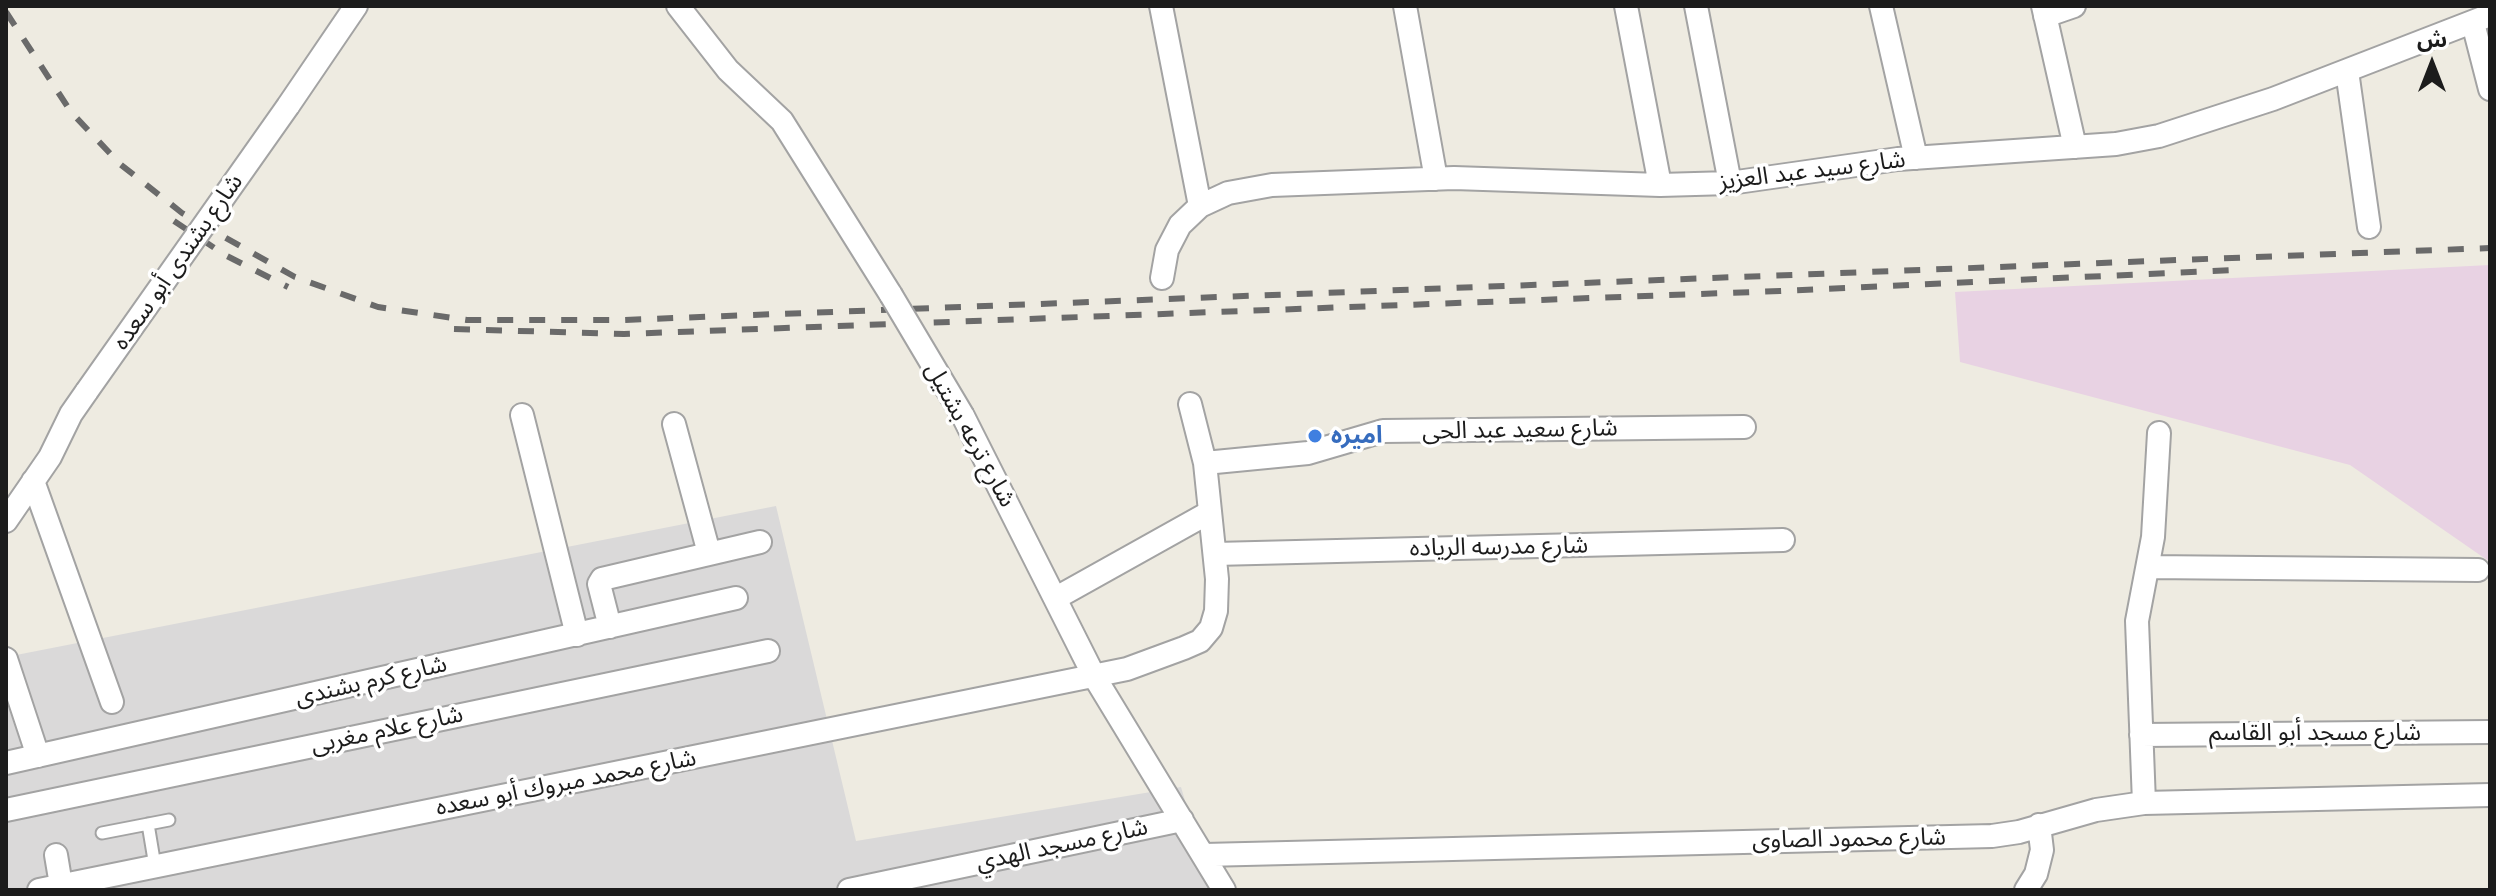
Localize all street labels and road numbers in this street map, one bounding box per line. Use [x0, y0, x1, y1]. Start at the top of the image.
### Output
street label: شارع سيد عبد العزيز [1717, 145, 1907, 197]
street label: شارع بشندى أبو سعده [107, 169, 249, 355]
street label: شارع ترعه بشتيل [918, 358, 1022, 512]
street label: شارع سعيد عبد الحى [1422, 414, 1618, 446]
street label: شارع مدرسه الرياده [1409, 531, 1589, 563]
street label: شارع كرم بشندى [292, 650, 450, 712]
street label: شارع علام مغربى [308, 700, 466, 760]
street label: شارع مسجد أبو القاسم [2209, 719, 2421, 747]
street label: شارع محمد مبروك أبو سعده [433, 744, 699, 822]
street label: شارع مسجد الهدي [974, 813, 1150, 877]
street label: شارع محمود الصاوى [1752, 823, 1946, 855]

